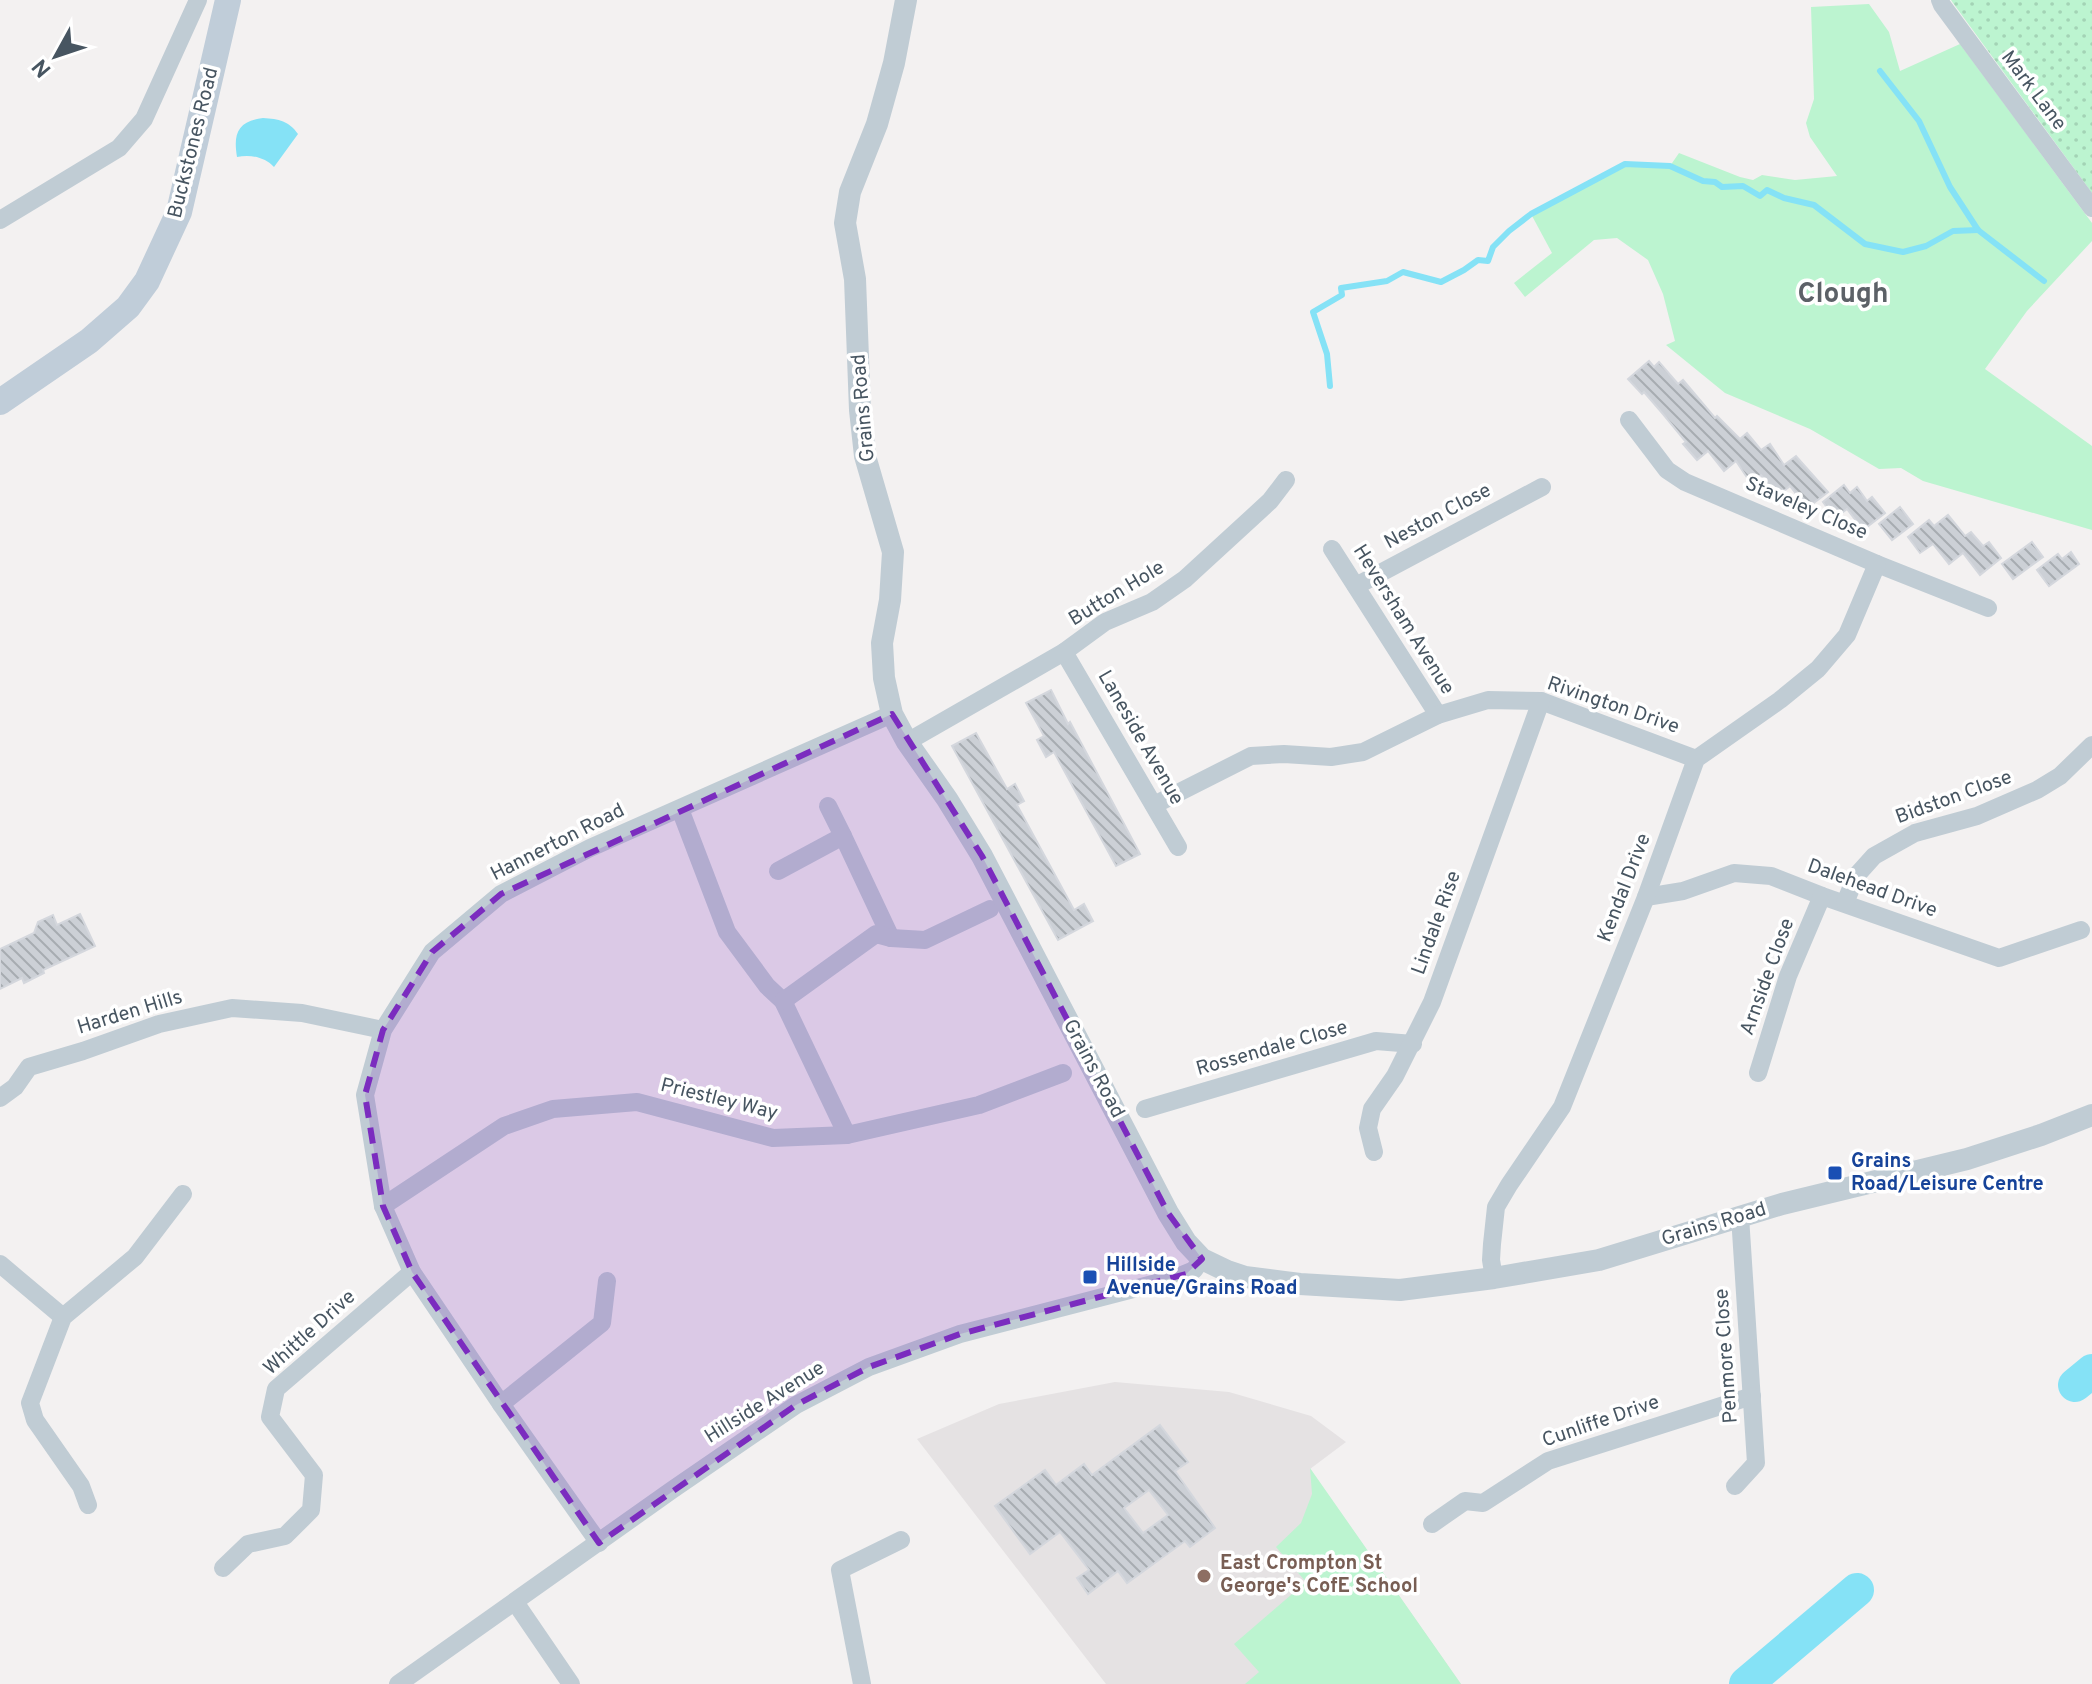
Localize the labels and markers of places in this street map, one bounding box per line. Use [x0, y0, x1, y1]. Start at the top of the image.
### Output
place label: Grains Road/Leisure Centre [1851, 1149, 2044, 1198]
marker: Grains Road/Leisure Centre [1826, 1164, 1844, 1182]
place label: Hillside Avenue/Grains Road [1106, 1253, 1298, 1302]
marker: Hillside Avenue/Grains Road [1081, 1268, 1099, 1286]
place label: East Crompton St George's CofE School [1220, 1551, 1418, 1600]
marker: East Crompton St George's CofE School [1195, 1567, 1213, 1585]

